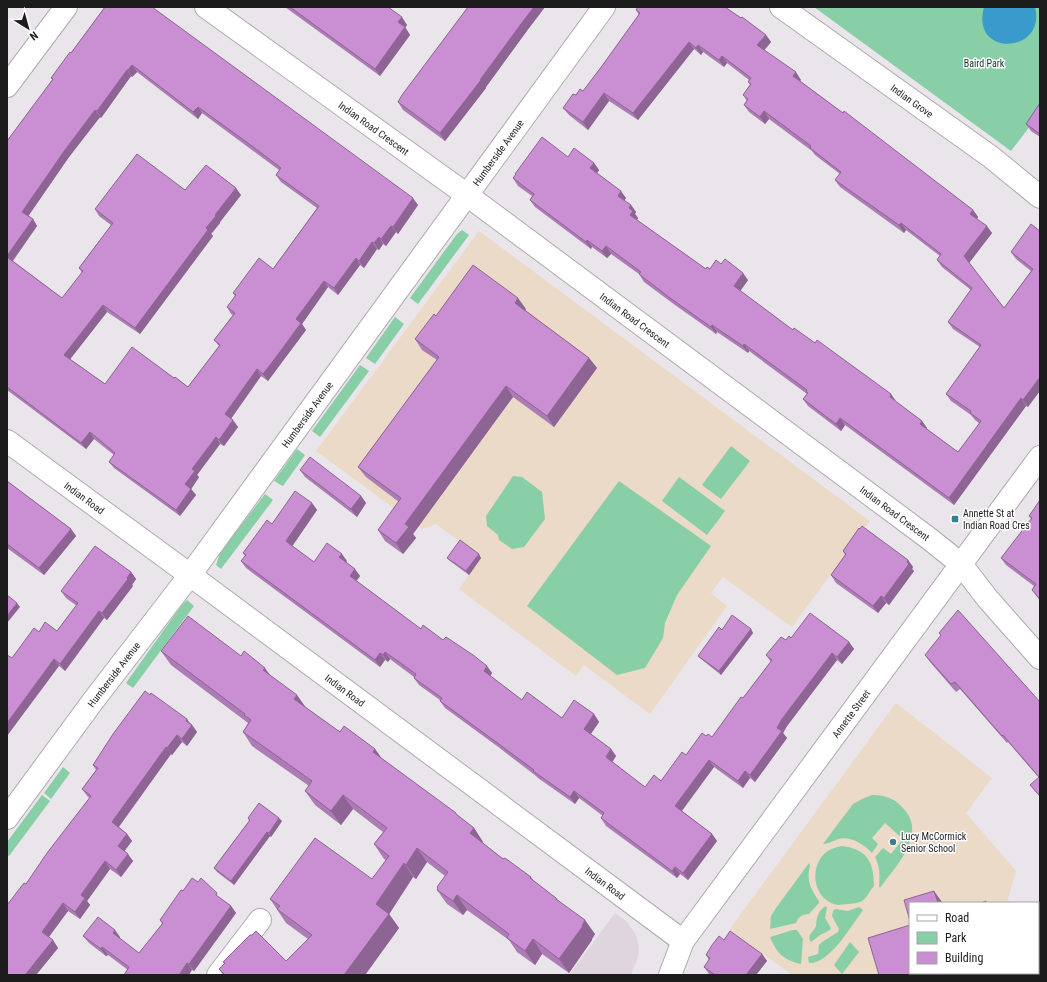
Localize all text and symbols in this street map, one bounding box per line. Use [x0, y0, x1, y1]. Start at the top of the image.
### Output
north arrow [8, 8, 48, 48]
text: N [27, 28, 40, 43]
park label: Baird Park [964, 58, 1005, 69]
street label: Indian Grove [889, 82, 936, 120]
street label: Indian Road Crescent [337, 99, 411, 157]
street label: Humberside Avenue [470, 117, 526, 188]
street label: Indian Road Crescent [598, 290, 672, 349]
street label: Humberside Avenue [279, 379, 335, 449]
street label: Indian Road [62, 479, 107, 516]
street label: Indian Road Crescent [858, 484, 932, 543]
place label: Annette St at Indian Road Cres [963, 508, 1030, 531]
marker: Annette St at Indian Road Cres [950, 514, 960, 524]
street label: Humberside Avenue [85, 639, 142, 709]
street label: Indian Road [323, 672, 367, 708]
street label: Annette Street [830, 688, 872, 740]
place label: Lucy McCormick Senior School [901, 831, 967, 854]
marker: Lucy McCormick Senior School [888, 837, 898, 847]
street label: Indian Road [583, 865, 627, 902]
legend [909, 902, 1039, 974]
text: Road [945, 911, 969, 925]
text: Park [945, 931, 967, 945]
text: Building [945, 951, 983, 965]

